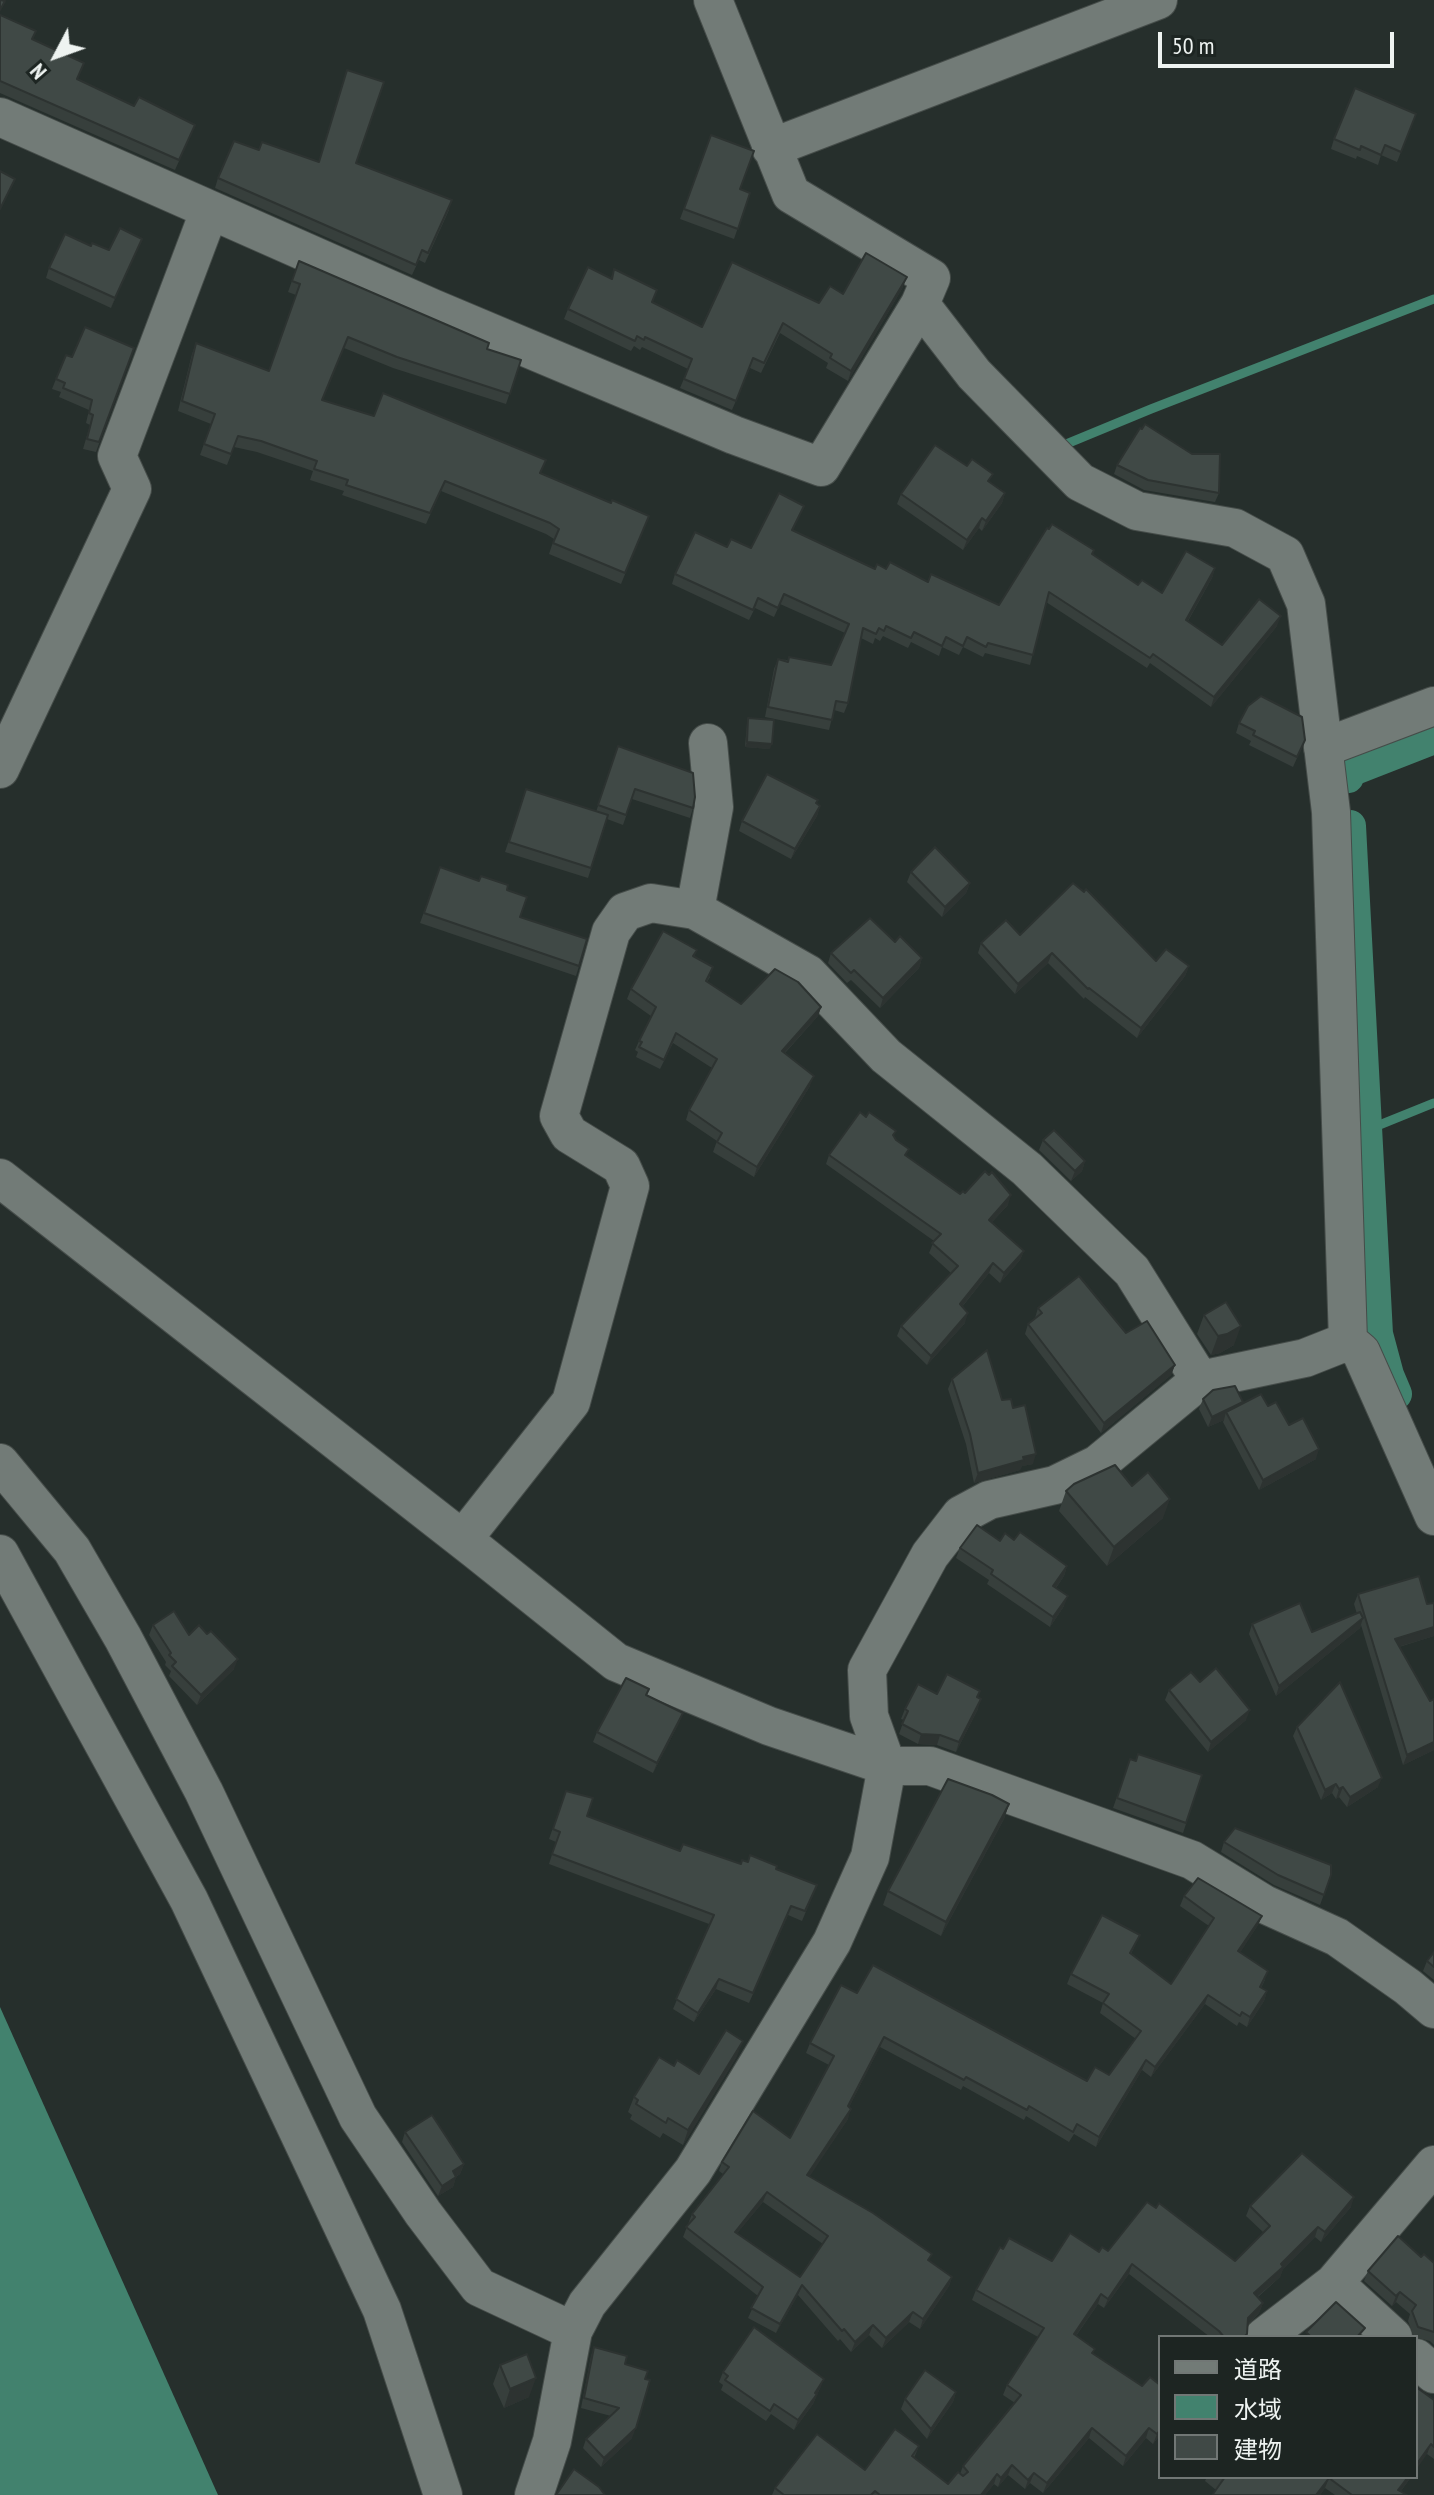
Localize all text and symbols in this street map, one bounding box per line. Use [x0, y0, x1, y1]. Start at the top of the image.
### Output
north arrow [16, 16, 96, 96]
scale bar [1162, 16, 1398, 66]
text: 50 m [1172, 30, 1214, 61]
text: N [23, 58, 52, 85]
legend [1158, 2335, 1418, 2479]
text: 道路 [1234, 2354, 1282, 2385]
text: 水域 [1234, 2394, 1282, 2425]
text: 建物 [1234, 2434, 1282, 2465]

